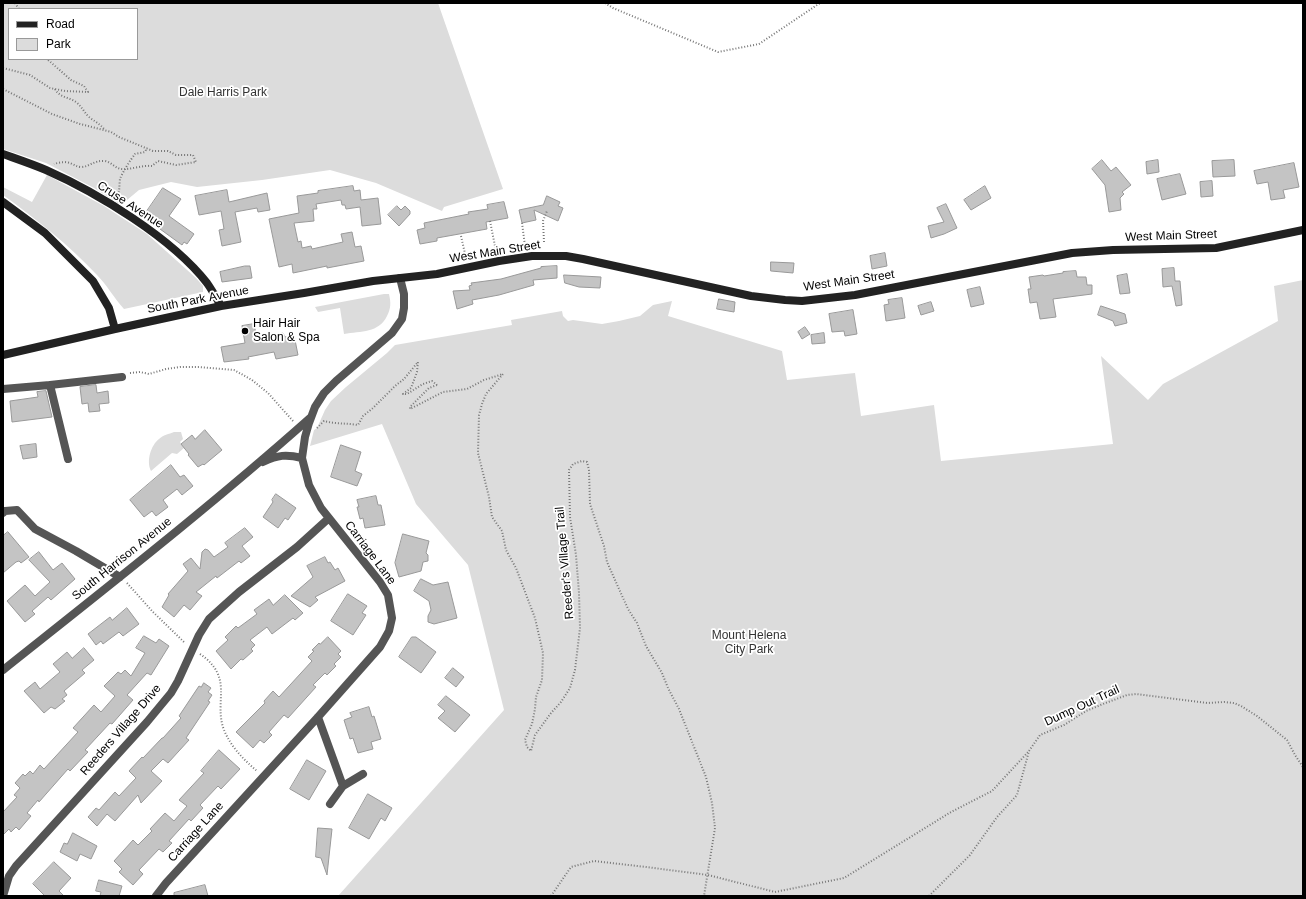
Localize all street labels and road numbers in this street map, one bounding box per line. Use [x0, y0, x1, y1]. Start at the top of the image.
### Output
street label: Cruse Avenue [94, 178, 166, 232]
street label: West Main Street [1125, 227, 1217, 245]
street label: West Main Street [449, 238, 541, 266]
street label: West Main Street [803, 267, 895, 295]
street label: South Park Avenue [146, 283, 250, 317]
street label: Reeder's Village Trail [553, 506, 577, 620]
street label: South Harrison Avenue [69, 514, 175, 604]
street label: Carriage Lane [341, 518, 399, 588]
street label: Reeders Village Drive [78, 682, 164, 778]
street label: Dump Out Trail [1042, 682, 1122, 730]
street label: Carriage Lane [165, 799, 227, 865]

